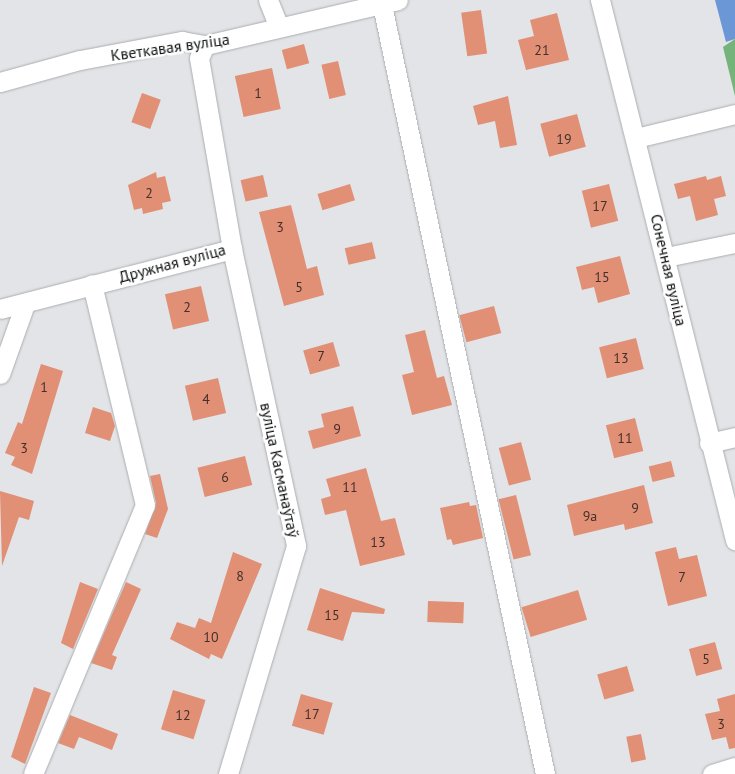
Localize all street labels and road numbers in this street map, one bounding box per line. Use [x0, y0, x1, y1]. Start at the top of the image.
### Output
street label: Кветкавая вуліца [109, 29, 231, 65]
street label: Сонечная вуліца [647, 212, 691, 328]
street label: Дружная вуліца [116, 240, 228, 286]
street label: вуліца Касманаўтаў [256, 401, 304, 539]

